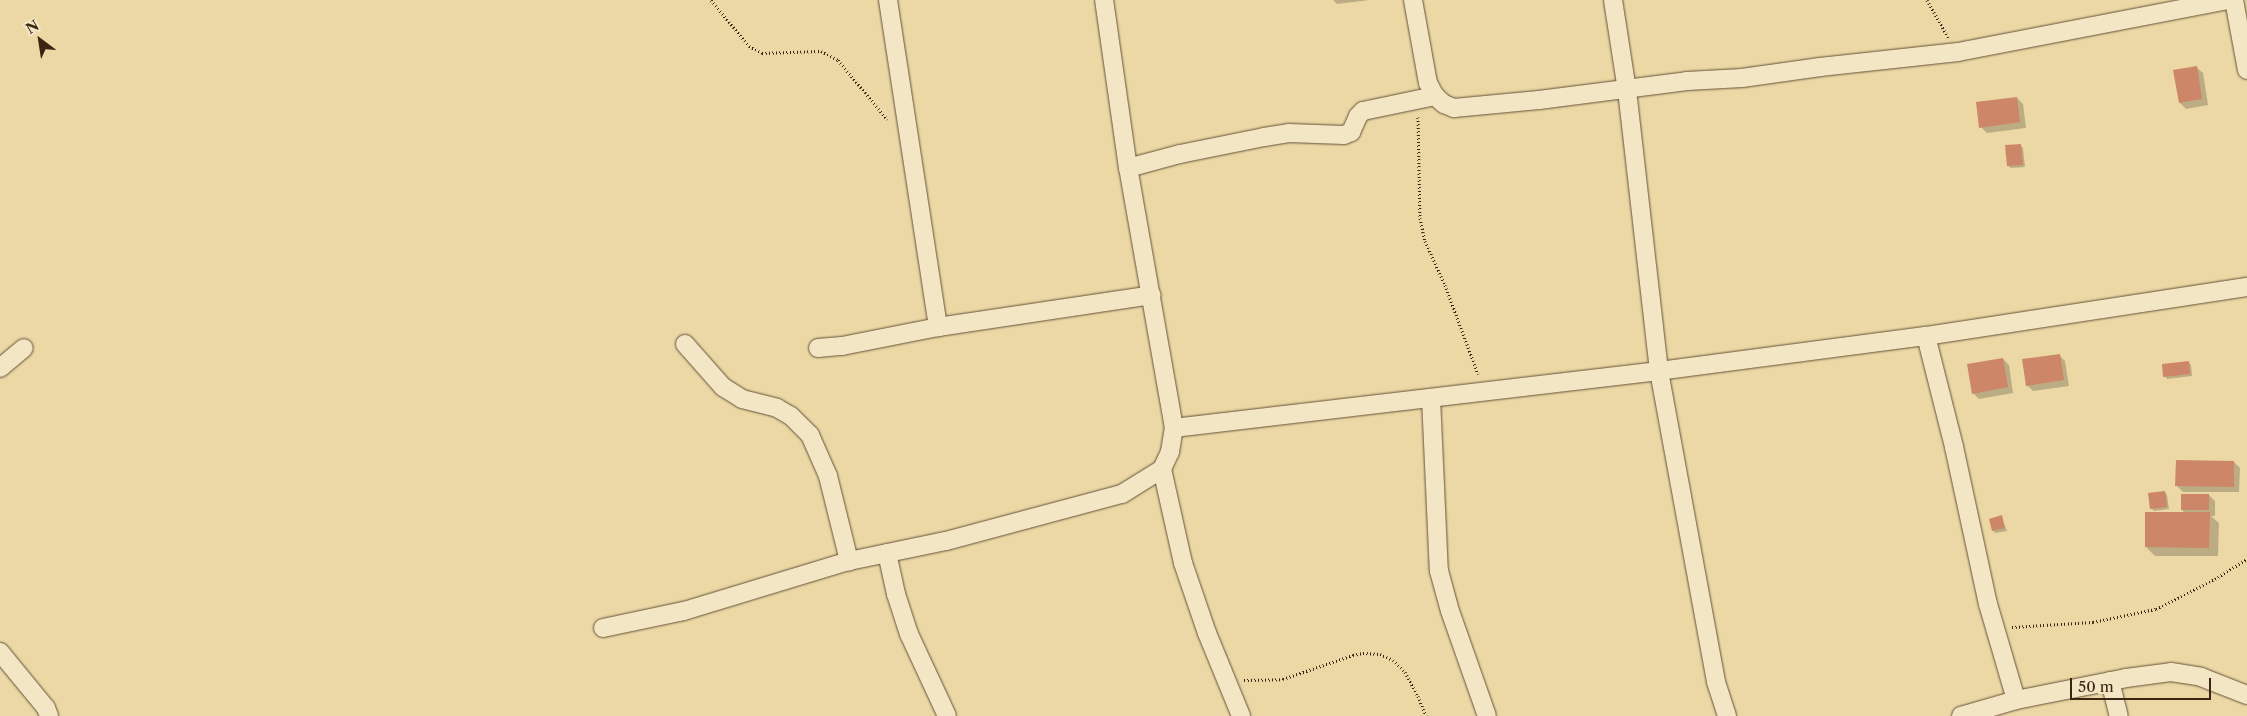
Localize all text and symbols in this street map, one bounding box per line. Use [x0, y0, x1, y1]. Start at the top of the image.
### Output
north arrow [15, 15, 65, 65]
text: N [22, 16, 42, 38]
scale bar [2072, 668, 2213, 700]
text: 50 m [2078, 677, 2114, 696]

